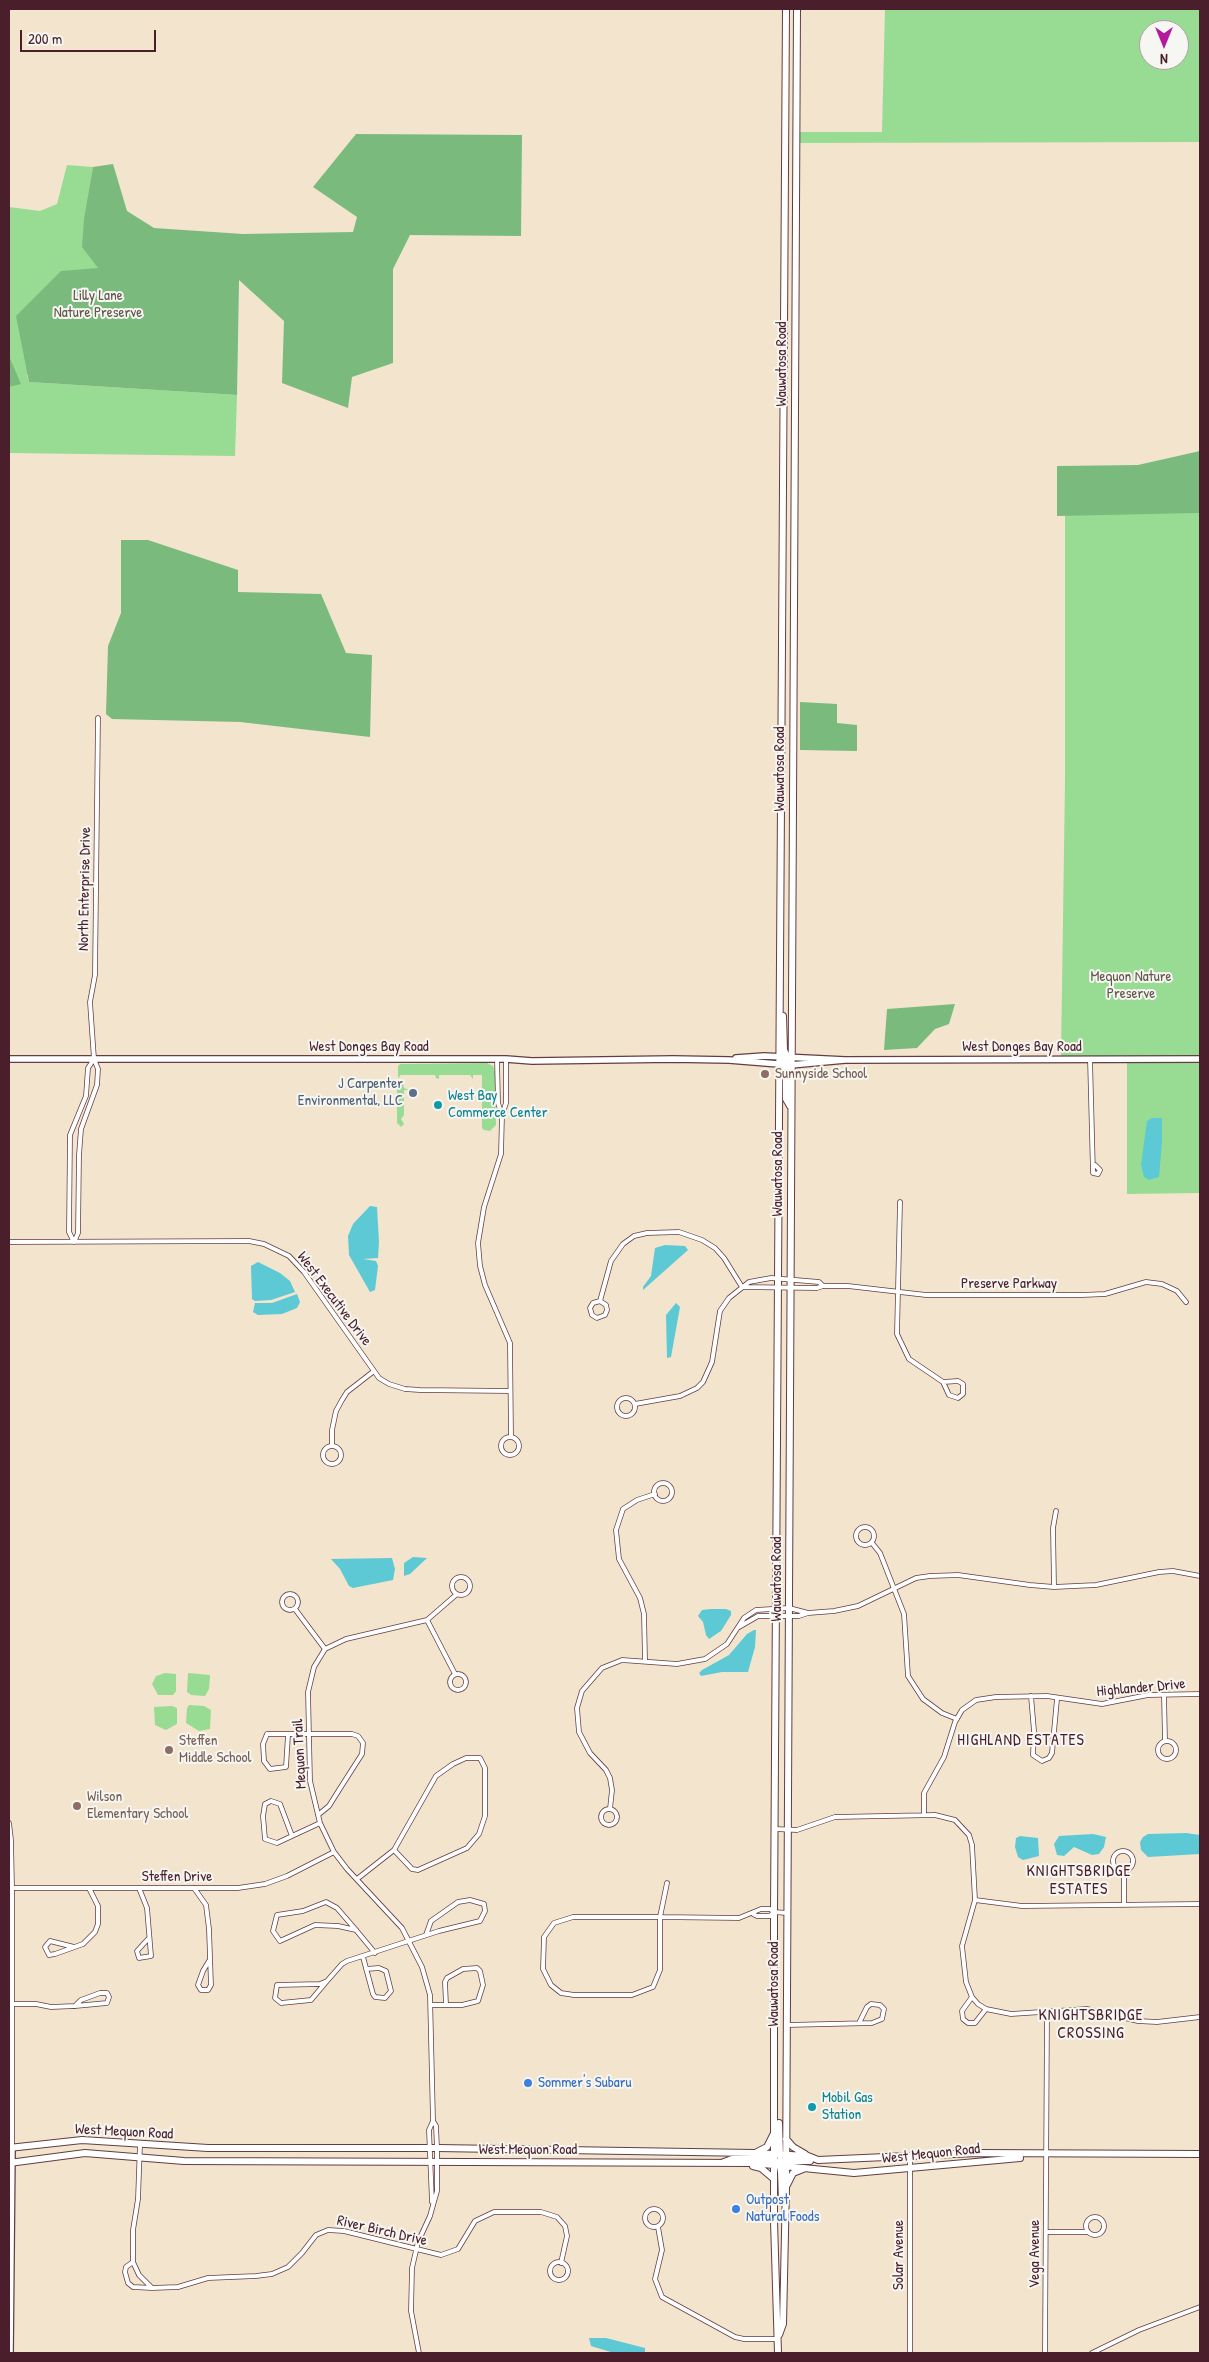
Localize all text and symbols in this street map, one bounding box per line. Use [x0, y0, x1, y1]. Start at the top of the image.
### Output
scale bar [22, 20, 159, 52]
north arrow [1139, 20, 1189, 70]
text: 200 m [28, 28, 62, 49]
text: N [1160, 50, 1168, 69]
park label: Lilly Lane Nature Preserve [54, 287, 142, 322]
street label: Wauwatosa Road [773, 322, 791, 406]
street label: Wauwatosa Road [771, 727, 789, 811]
street label: North Enterprise Drive [75, 827, 95, 951]
park label: Mequon Nature Preserve [1091, 968, 1171, 1003]
street label: West Donges Bay Road [309, 1038, 429, 1056]
street label: West Donges Bay Road [962, 1038, 1082, 1056]
place label: Sunnyside School [775, 1065, 867, 1083]
marker: Sunnyside School [759, 1068, 771, 1080]
place label: J Carpenter Environmental, LLC [298, 1075, 403, 1110]
marker: J Carpenter Environmental, LLC [407, 1087, 419, 1099]
place label: West Bay Commerce Center [448, 1087, 548, 1122]
marker: West Bay Commerce Center [432, 1099, 444, 1111]
street label: Wauwatosa Road [769, 1132, 787, 1216]
street label: West Executive Drive [293, 1248, 375, 1350]
street label: Preserve Parkway [961, 1275, 1057, 1293]
street label: Wauwatosa Road [768, 1537, 786, 1621]
street label: Highlander Drive [1096, 1675, 1186, 1701]
street label: Mequon Trail [289, 1719, 311, 1789]
district label: HIGHLAND ESTATES [955, 1731, 1087, 1751]
place label: Steffen Middle School [179, 1732, 251, 1767]
marker: Steffen Middle School [163, 1744, 175, 1756]
place label: Wilson Elementary School [87, 1788, 188, 1823]
marker: Wilson Elementary School [71, 1800, 83, 1812]
district label: KNIGHTSBRIDGE ESTATES [1025, 1862, 1133, 1900]
street label: Steffen Drive [142, 1868, 212, 1886]
street label: Wauwatosa Road [765, 1942, 783, 2026]
district label: KNIGHTSBRIDGE CROSSING [1037, 2006, 1145, 2044]
place label: Sommer's Subaru [538, 2074, 631, 2092]
marker: Sommer's Subaru [522, 2077, 534, 2089]
place label: Mobil Gas Station [822, 2089, 873, 2124]
marker: Mobil Gas Station [806, 2101, 818, 2113]
street label: West Mequon Road [74, 2120, 174, 2144]
street label: West Mequon Road [881, 2140, 981, 2168]
street label: West Mequon Road [479, 2141, 577, 2159]
place label: Outpost Natural Foods [746, 2191, 819, 2226]
marker: Outpost Natural Foods [730, 2203, 742, 2215]
street label: River Birch Drive [335, 2212, 429, 2250]
street label: Solar Avenue [890, 2220, 908, 2290]
street label: Vega Avenue [1026, 2220, 1044, 2288]

